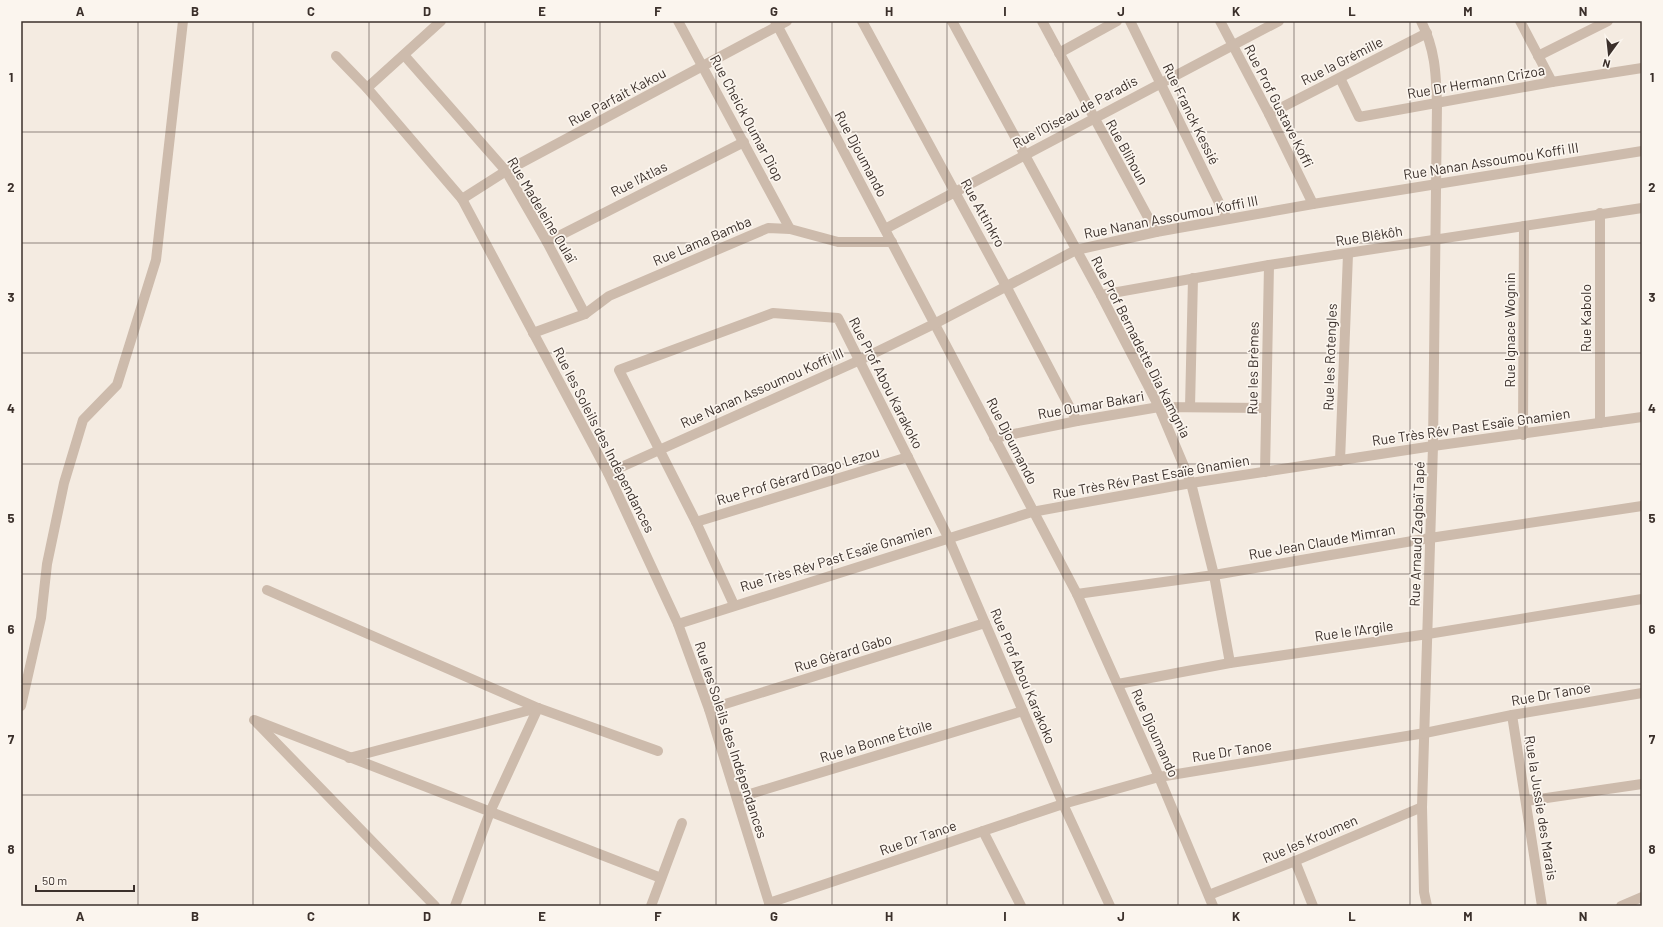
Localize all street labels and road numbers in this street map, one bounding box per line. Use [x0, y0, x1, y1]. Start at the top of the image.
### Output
street label: Rue la Grémille [1298, 33, 1386, 88]
street label: Rue Prof Gustave Koffi [1241, 41, 1318, 170]
street label: Rue Cheick Oumar Diop [707, 52, 788, 184]
street label: Rue Franck Kessié [1160, 60, 1223, 167]
street label: Rue Dr Hermann Crizoa [1406, 61, 1546, 102]
street label: Rue Parfait Kakou [565, 64, 668, 129]
street label: Rue l'Oiseau de Paradis [1010, 71, 1140, 152]
street label: Rue Djoumando [832, 108, 891, 200]
street label: Rue Blihoun [1103, 116, 1152, 187]
street label: Rue Nanan Assoumou Koffi III [1402, 138, 1580, 183]
street label: Rue Madeleine Oulaï [504, 154, 581, 266]
street label: Rue l'Atlas [608, 157, 670, 200]
street label: Rue Attinkro [958, 176, 1009, 250]
street label: Rue Nanan Assoumou Koffi III [1082, 191, 1259, 242]
street label: Rue Lama Bamba [650, 212, 754, 269]
street label: Rue Blêkôh [1334, 222, 1404, 249]
street label: Rue Prof Bernadette Dia Kamgnia [1088, 253, 1195, 440]
street label: Rue Ignace Wognin [1501, 272, 1518, 388]
street label: Rue Kabolo [1577, 284, 1594, 352]
street label: Rue les Rotengles [1319, 303, 1340, 411]
street label: Rue Prof Abou Karakoko [846, 314, 927, 452]
street label: Rue les Brèmes [1243, 321, 1262, 415]
street label: Rue les Soleils des Indépendances [550, 344, 659, 536]
street label: Rue Nanan Assoumou Koffi III [677, 344, 846, 431]
street label: Rue Oumar Bakari [1036, 387, 1145, 422]
street label: Rue Djoumando [983, 395, 1042, 487]
street label: Rue Très Rév Past Esaïe Gnamien [1371, 404, 1571, 449]
street label: Rue Prof Gérard Dago Lezou [715, 443, 881, 508]
street label: Rue Très Rév Past Esaïe Gnamien [1051, 451, 1251, 502]
street label: Rue Arnaud Zagbaï Tapé [1405, 461, 1428, 607]
street label: Rue Très Rév Past Esaïe Gnamien [738, 520, 934, 595]
street label: Rue Jean Claude Mimran [1247, 520, 1397, 563]
street label: Rue Prof Abou Karakoko [987, 605, 1060, 746]
street label: Rue le l'Argile [1314, 617, 1394, 644]
street label: Rue Gérard Gabo [792, 630, 894, 675]
street label: Rue les Soleils des Indépendances [692, 639, 771, 841]
street label: Rue Dr Tanoe [1510, 678, 1592, 709]
street label: Rue Djoumando [1128, 686, 1183, 780]
street label: Rue la Bonne Étoile [818, 715, 934, 766]
street label: Rue la Jussie des Marais [1522, 734, 1561, 882]
street label: Rue Dr Tanoe [1191, 736, 1273, 765]
street label: Rue les Kroumen [1260, 811, 1360, 866]
street label: Rue Dr Tanoe [877, 816, 959, 859]

